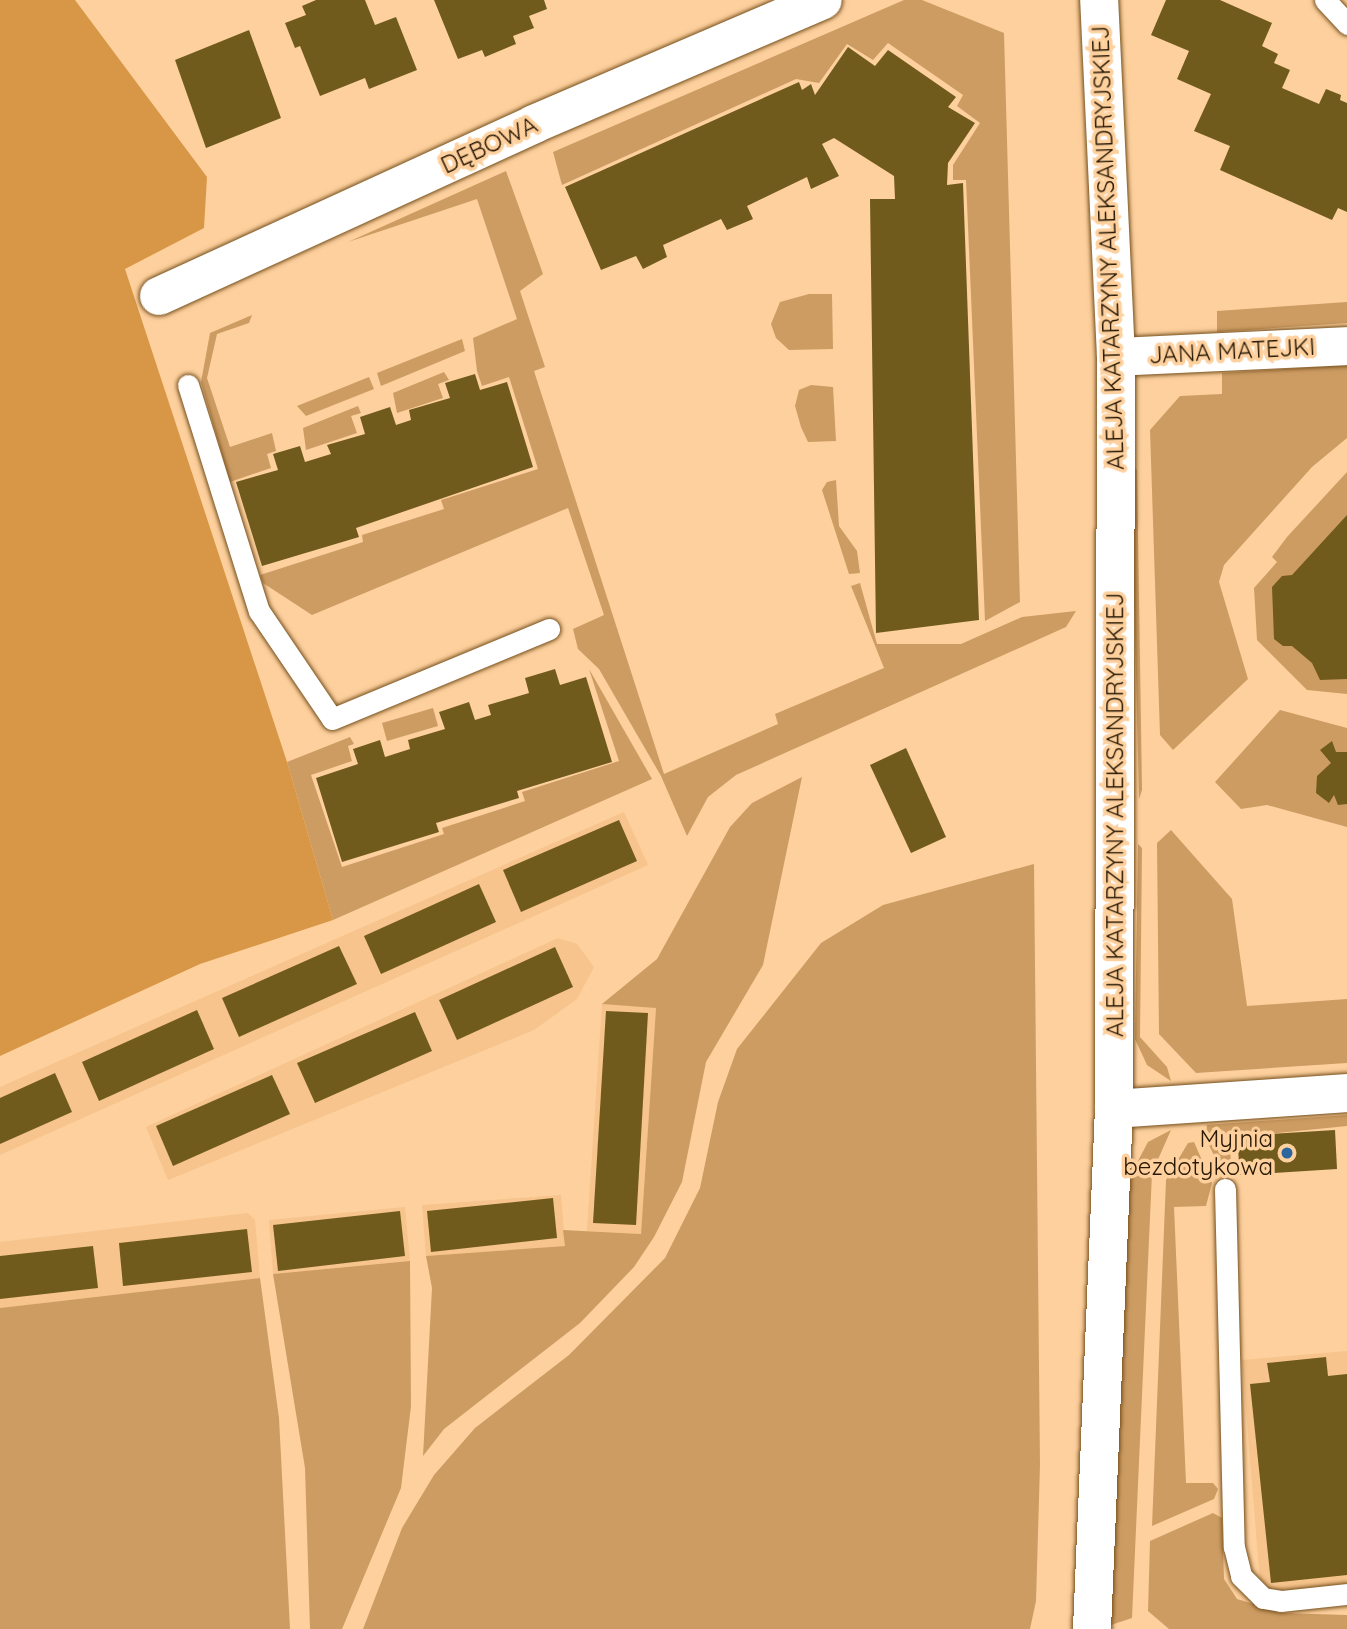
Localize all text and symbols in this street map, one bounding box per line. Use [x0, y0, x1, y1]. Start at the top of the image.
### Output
street label: ALEJA KATARZYNY ALEKSANDRYJSKIEJ [1086, 25, 1130, 471]
street label: DĘBOWA [436, 110, 542, 180]
street label: JANA MATEJKI [1148, 332, 1316, 370]
street label: ALEJA KATARZYNY ALEKSANDRYJSKIEJ [1101, 593, 1129, 1037]
place label: Myjnia bezdotykowa [1123, 1125, 1273, 1181]
marker: Myjnia bezdotykowa [1279, 1145, 1295, 1161]

